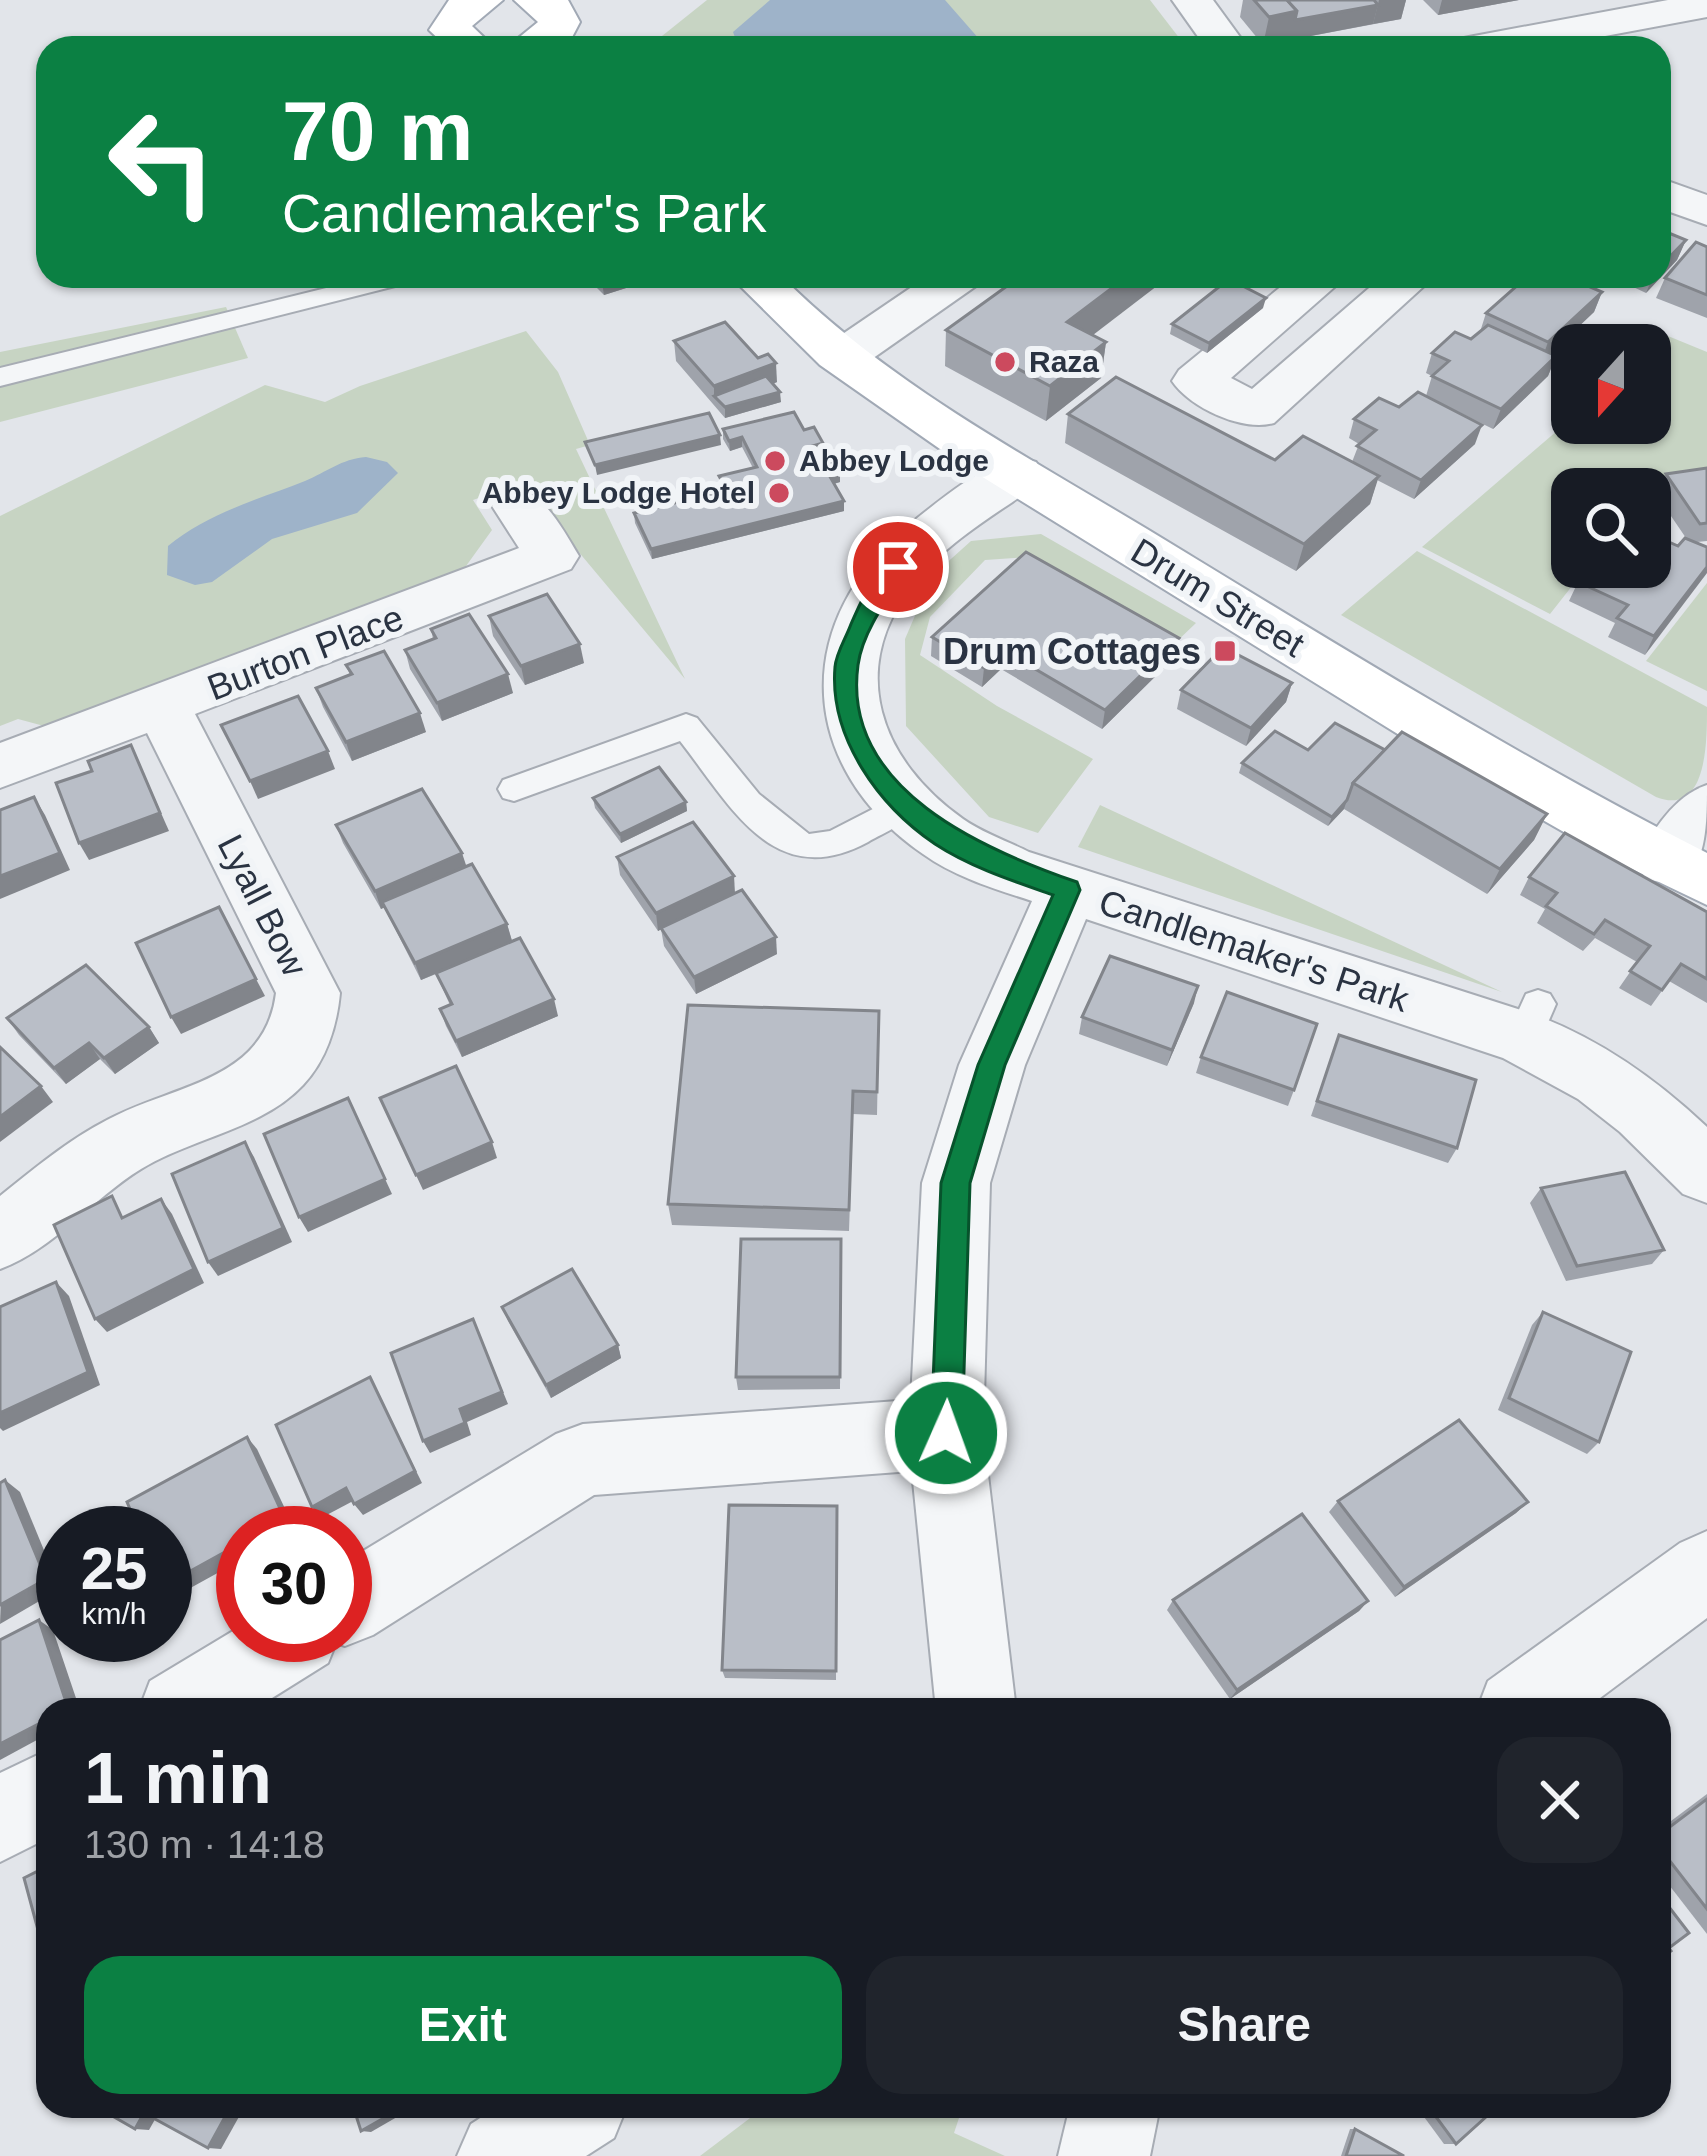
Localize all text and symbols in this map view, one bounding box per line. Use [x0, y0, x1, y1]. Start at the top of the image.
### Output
icon: left [84, 84, 240, 240]
text: 70 m [282, 84, 473, 178]
text: Candlemaker's Park [282, 183, 767, 243]
north arrow [1551, 324, 1671, 444]
map controls [1551, 324, 1671, 588]
place label: Raza [1029, 345, 1099, 378]
marker: Raza [992, 349, 1018, 375]
place label: Abbey Lodge [799, 444, 989, 477]
marker: Abbey Lodge [762, 448, 788, 474]
button: search [1551, 468, 1671, 588]
place label: Abbey Lodge Hotel [482, 476, 755, 509]
marker: Abbey Lodge Hotel [766, 480, 792, 506]
pin [847, 516, 949, 618]
street label: Drum Street [1124, 530, 1311, 665]
icon: arrive [865, 534, 931, 600]
street label: Burton Place [202, 596, 409, 709]
place label: Drum Cottages [943, 631, 1201, 672]
marker: Drum Cottages [1212, 638, 1238, 664]
street label: Lyall Bow [210, 828, 316, 983]
street label: Candlemaker's Park [1094, 881, 1415, 1020]
position arrow [883, 1370, 1009, 1496]
speed limit sign: 30 [216, 1506, 372, 1662]
text: 25 [81, 1535, 147, 1602]
text: km/h [81, 1597, 147, 1630]
button: close [1497, 1737, 1623, 1863]
text: 1 min [84, 1738, 272, 1818]
text: 130 m · 14:18 [84, 1823, 325, 1866]
button: Exit [84, 1956, 842, 2094]
button: Share [866, 1956, 1623, 2094]

